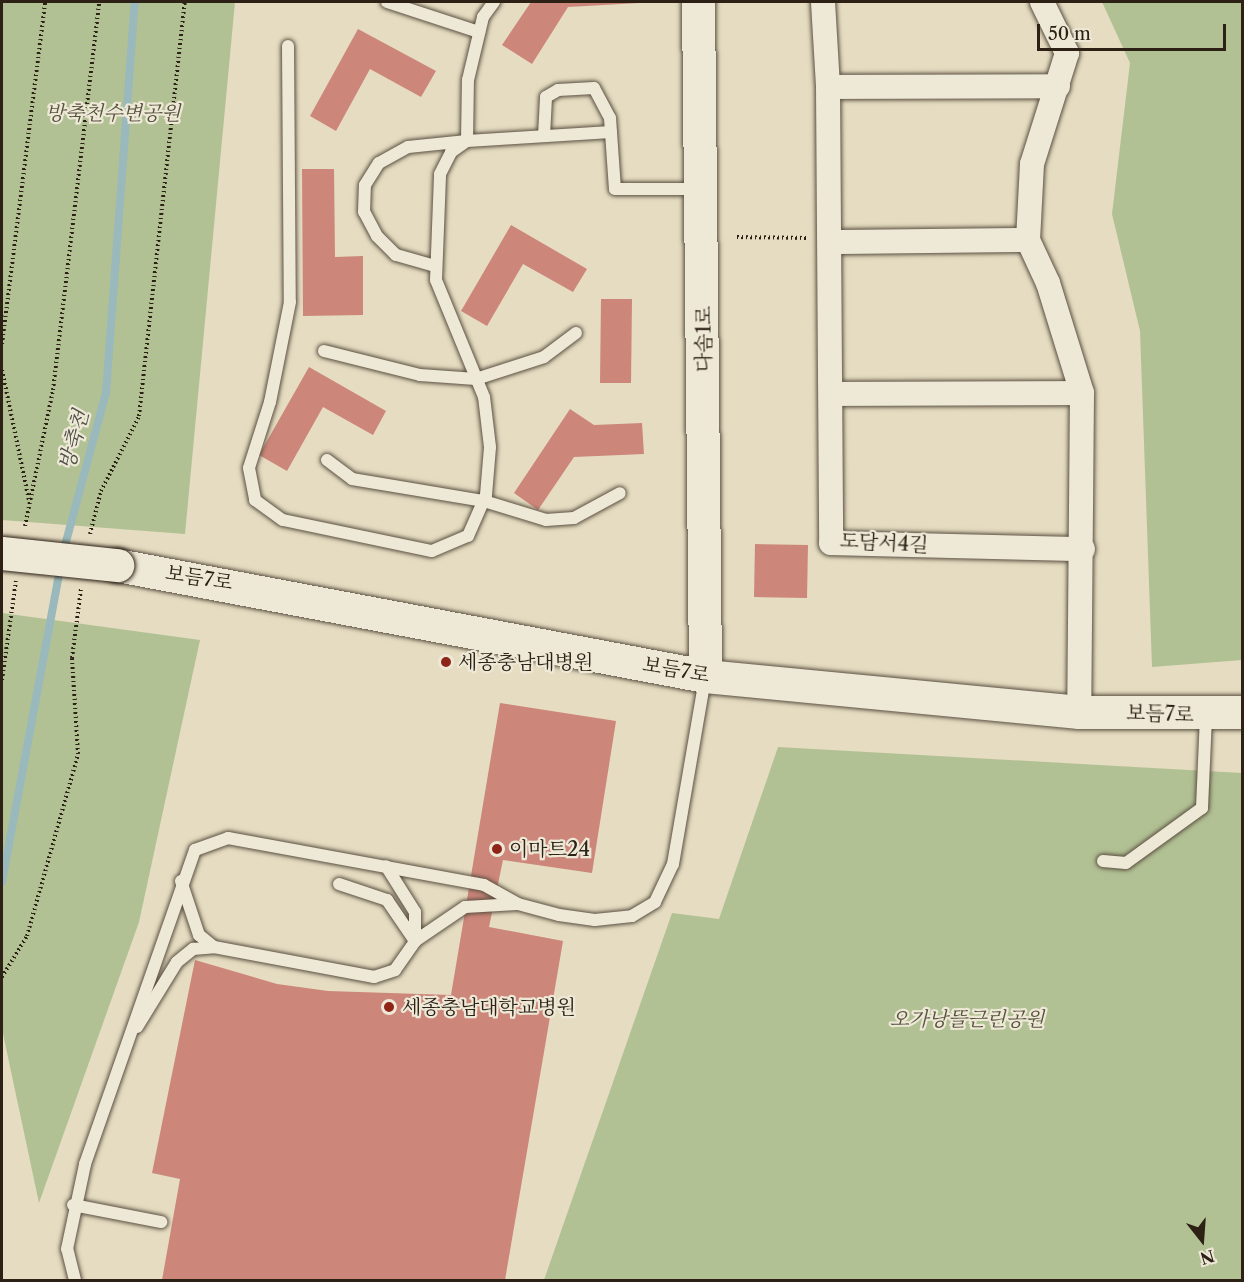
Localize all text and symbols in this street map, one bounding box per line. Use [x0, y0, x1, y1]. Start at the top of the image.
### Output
scale bar [1040, 12, 1229, 50]
text: 50 m [1048, 23, 1091, 45]
park label: 방축천수변공원 [45, 101, 181, 125]
street label: 다솜1로 [692, 306, 716, 372]
water label: 방축천 [54, 407, 94, 473]
street label: 도담서4길 [839, 529, 929, 557]
street label: 보듬7로 [164, 561, 234, 595]
place label: 세종충남대병원 [458, 650, 593, 674]
street label: 보듬7로 [641, 652, 711, 688]
marker: 세종충남대병원 [439, 655, 453, 669]
street label: 보듬7로 [1126, 701, 1194, 727]
place label: 이마트24 [509, 837, 590, 861]
marker: 이마트24 [490, 842, 504, 856]
place label: 세종충남대학교병원 [402, 995, 576, 1019]
marker: 세종충남대학교병원 [380, 998, 398, 1016]
park label: 오가낭뜰근린공원 [890, 1007, 1044, 1031]
north arrow [1172, 1210, 1232, 1270]
text: N [1198, 1246, 1217, 1269]

